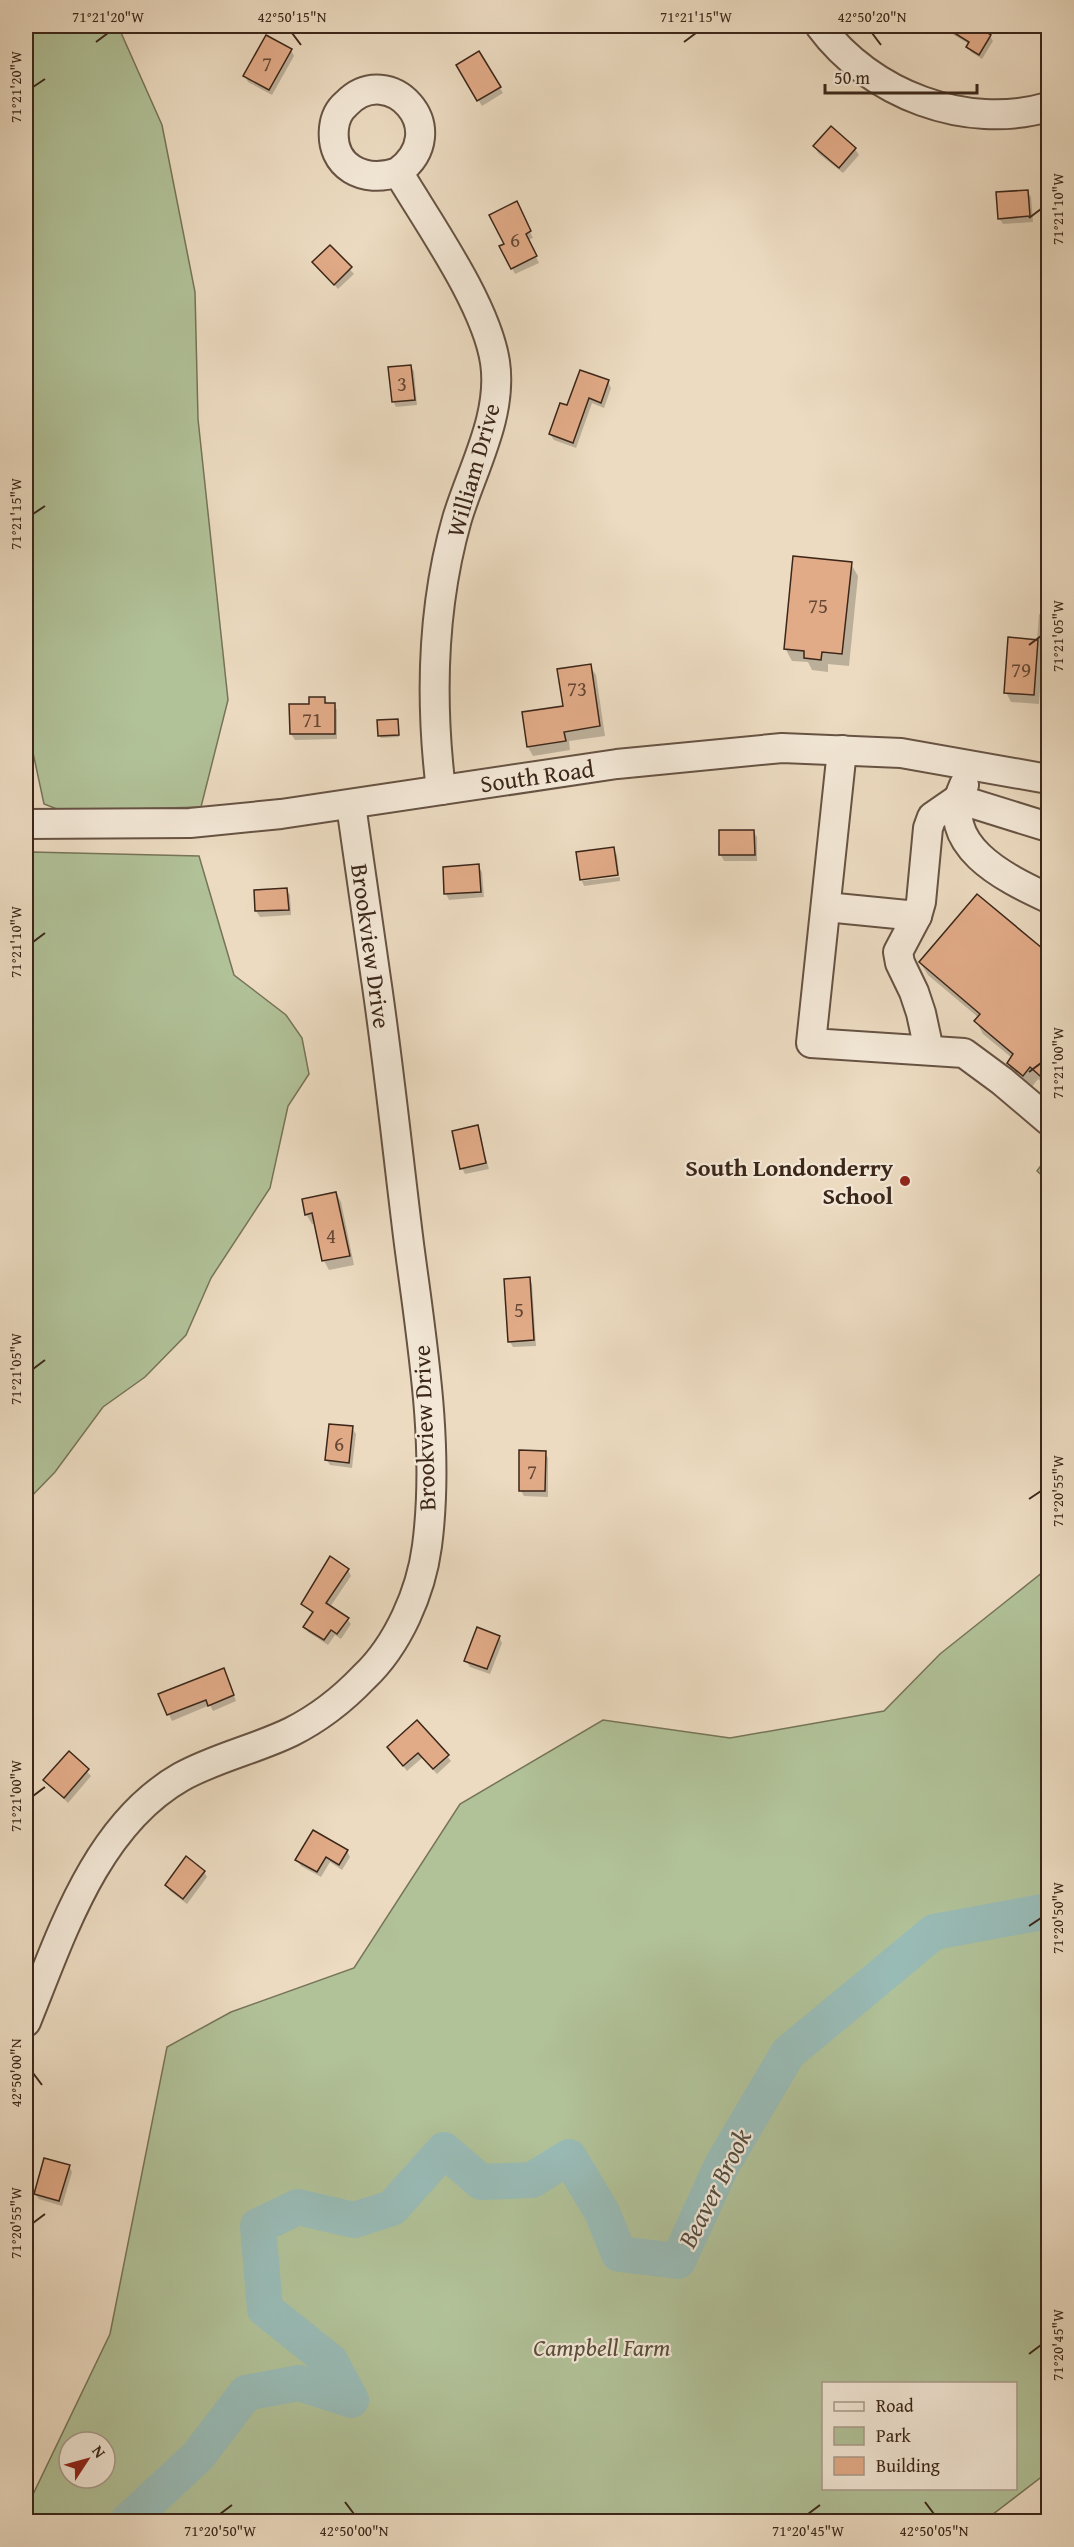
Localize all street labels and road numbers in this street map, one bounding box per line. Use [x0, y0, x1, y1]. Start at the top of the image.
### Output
street label: William Drive [437, 399, 509, 541]
street label: South Road [478, 751, 596, 801]
street label: Brookview Drive [342, 861, 400, 1031]
street label: Brookview Drive [404, 1344, 444, 1512]

